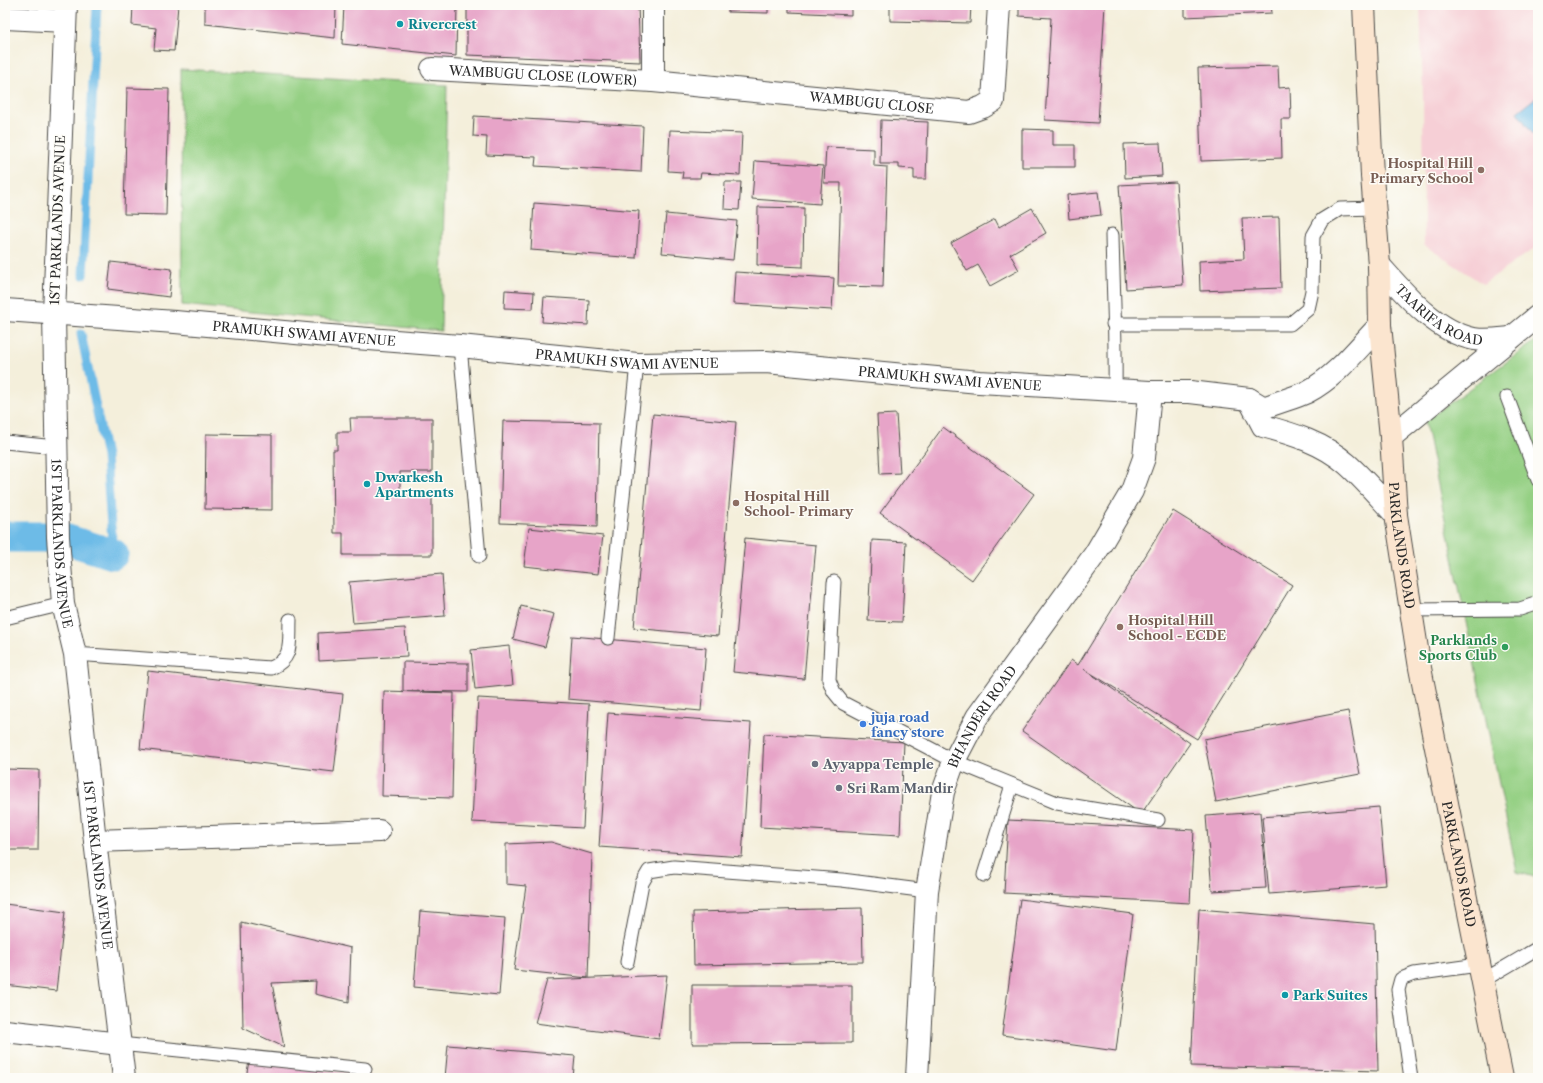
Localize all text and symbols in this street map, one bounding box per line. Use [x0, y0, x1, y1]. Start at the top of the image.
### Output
place label: Rivercrest [408, 16, 477, 32]
marker: Rivercrest [395, 19, 405, 29]
street label: WAMBUGU CLOSE (LOWER) [447, 62, 637, 88]
street label: WAMBUGU CLOSE [808, 88, 935, 117]
street label: 1ST PARKLANDS AVENUE [46, 135, 68, 305]
place label: Hospital Hill Primary School [1370, 155, 1473, 186]
marker: Hospital Hill Primary School [1476, 165, 1486, 175]
street label: TAARIFA ROAD [1392, 281, 1484, 348]
street label: PRAMUKH SWAMI AVENUE [212, 317, 396, 349]
street label: PRAMUKH SWAMI AVENUE [534, 346, 719, 372]
street label: PRAMUKH SWAMI AVENUE [858, 363, 1042, 394]
street label: 1ST PARKLANDS AVENUE [49, 458, 77, 630]
place label: Dwarkesh Apartments [374, 469, 454, 500]
marker: Dwarkesh Apartments [362, 479, 372, 489]
street label: PARKLANDS ROAD [1386, 481, 1419, 610]
place label: Hospital Hill School- Primary [744, 488, 854, 519]
marker: Hospital Hill School- Primary [731, 498, 741, 508]
place label: Hospital Hill School - ECDE [1128, 612, 1226, 643]
marker: Hospital Hill School - ECDE [1115, 622, 1125, 632]
place label: Parklands Sports Club [1419, 632, 1497, 663]
marker: Parklands Sports Club [1500, 642, 1510, 652]
street label: BHANDERI ROAD [944, 662, 1020, 770]
place label: juja road fancy store [868, 709, 945, 740]
marker: juja road fancy store [858, 719, 868, 729]
place label: Ayyappa Temple [822, 756, 934, 772]
marker: Ayyappa Temple [810, 759, 820, 769]
street label: 1ST PARKLANDS AVENUE [81, 779, 116, 950]
place label: Sri Ram Mandir [847, 780, 954, 796]
marker: Sri Ram Mandir [834, 783, 844, 793]
street label: PARKLANDS ROAD [1439, 800, 1480, 928]
place label: Park Suites [1293, 987, 1368, 1003]
marker: Park Suites [1280, 990, 1290, 1000]

